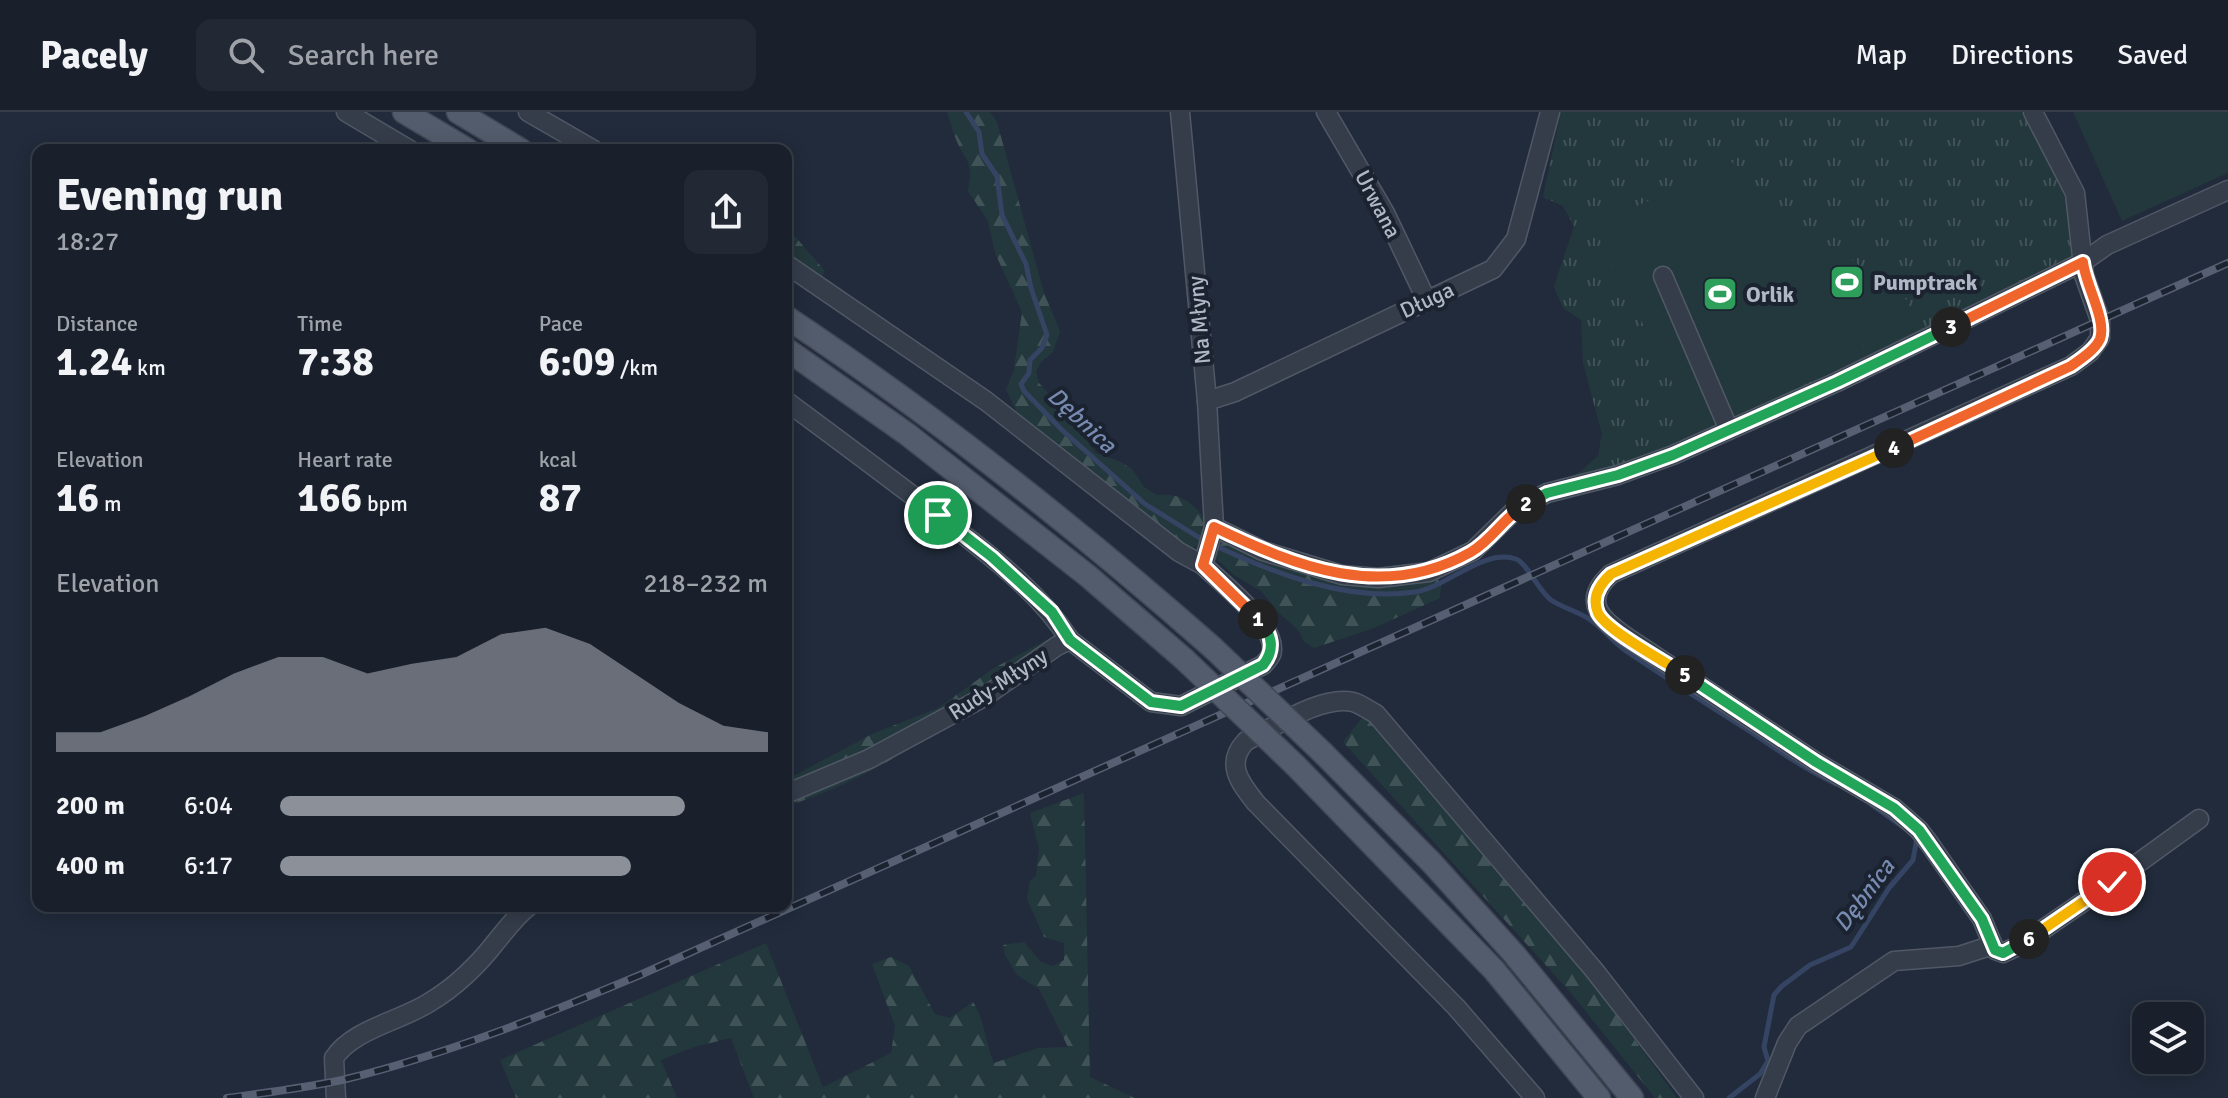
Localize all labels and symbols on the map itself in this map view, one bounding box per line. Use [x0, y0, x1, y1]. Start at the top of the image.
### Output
street label: Urwana [1349, 165, 1407, 243]
sports icon: Pumptrack [1828, 263, 1866, 301]
place label: Pumptrack [1873, 269, 1978, 296]
street label: Na Młyny [1182, 274, 1216, 365]
sports icon: Orlik [1701, 275, 1739, 313]
street label: Długa [1396, 276, 1458, 324]
place label: Orlik [1746, 281, 1795, 308]
pin: 3 [1931, 307, 1971, 347]
water label: Dębnica [1041, 381, 1123, 460]
pin: 4 [1874, 428, 1914, 468]
pin [904, 481, 972, 549]
pin: 2 [1506, 484, 1546, 524]
pin: 1 [1238, 599, 1278, 639]
street label: Rudy-Młyny [944, 642, 1053, 726]
pin: 5 [1665, 655, 1705, 695]
pin [2078, 848, 2146, 916]
water label: Dębnica [1827, 852, 1902, 937]
pin: 6 [2009, 919, 2049, 959]

